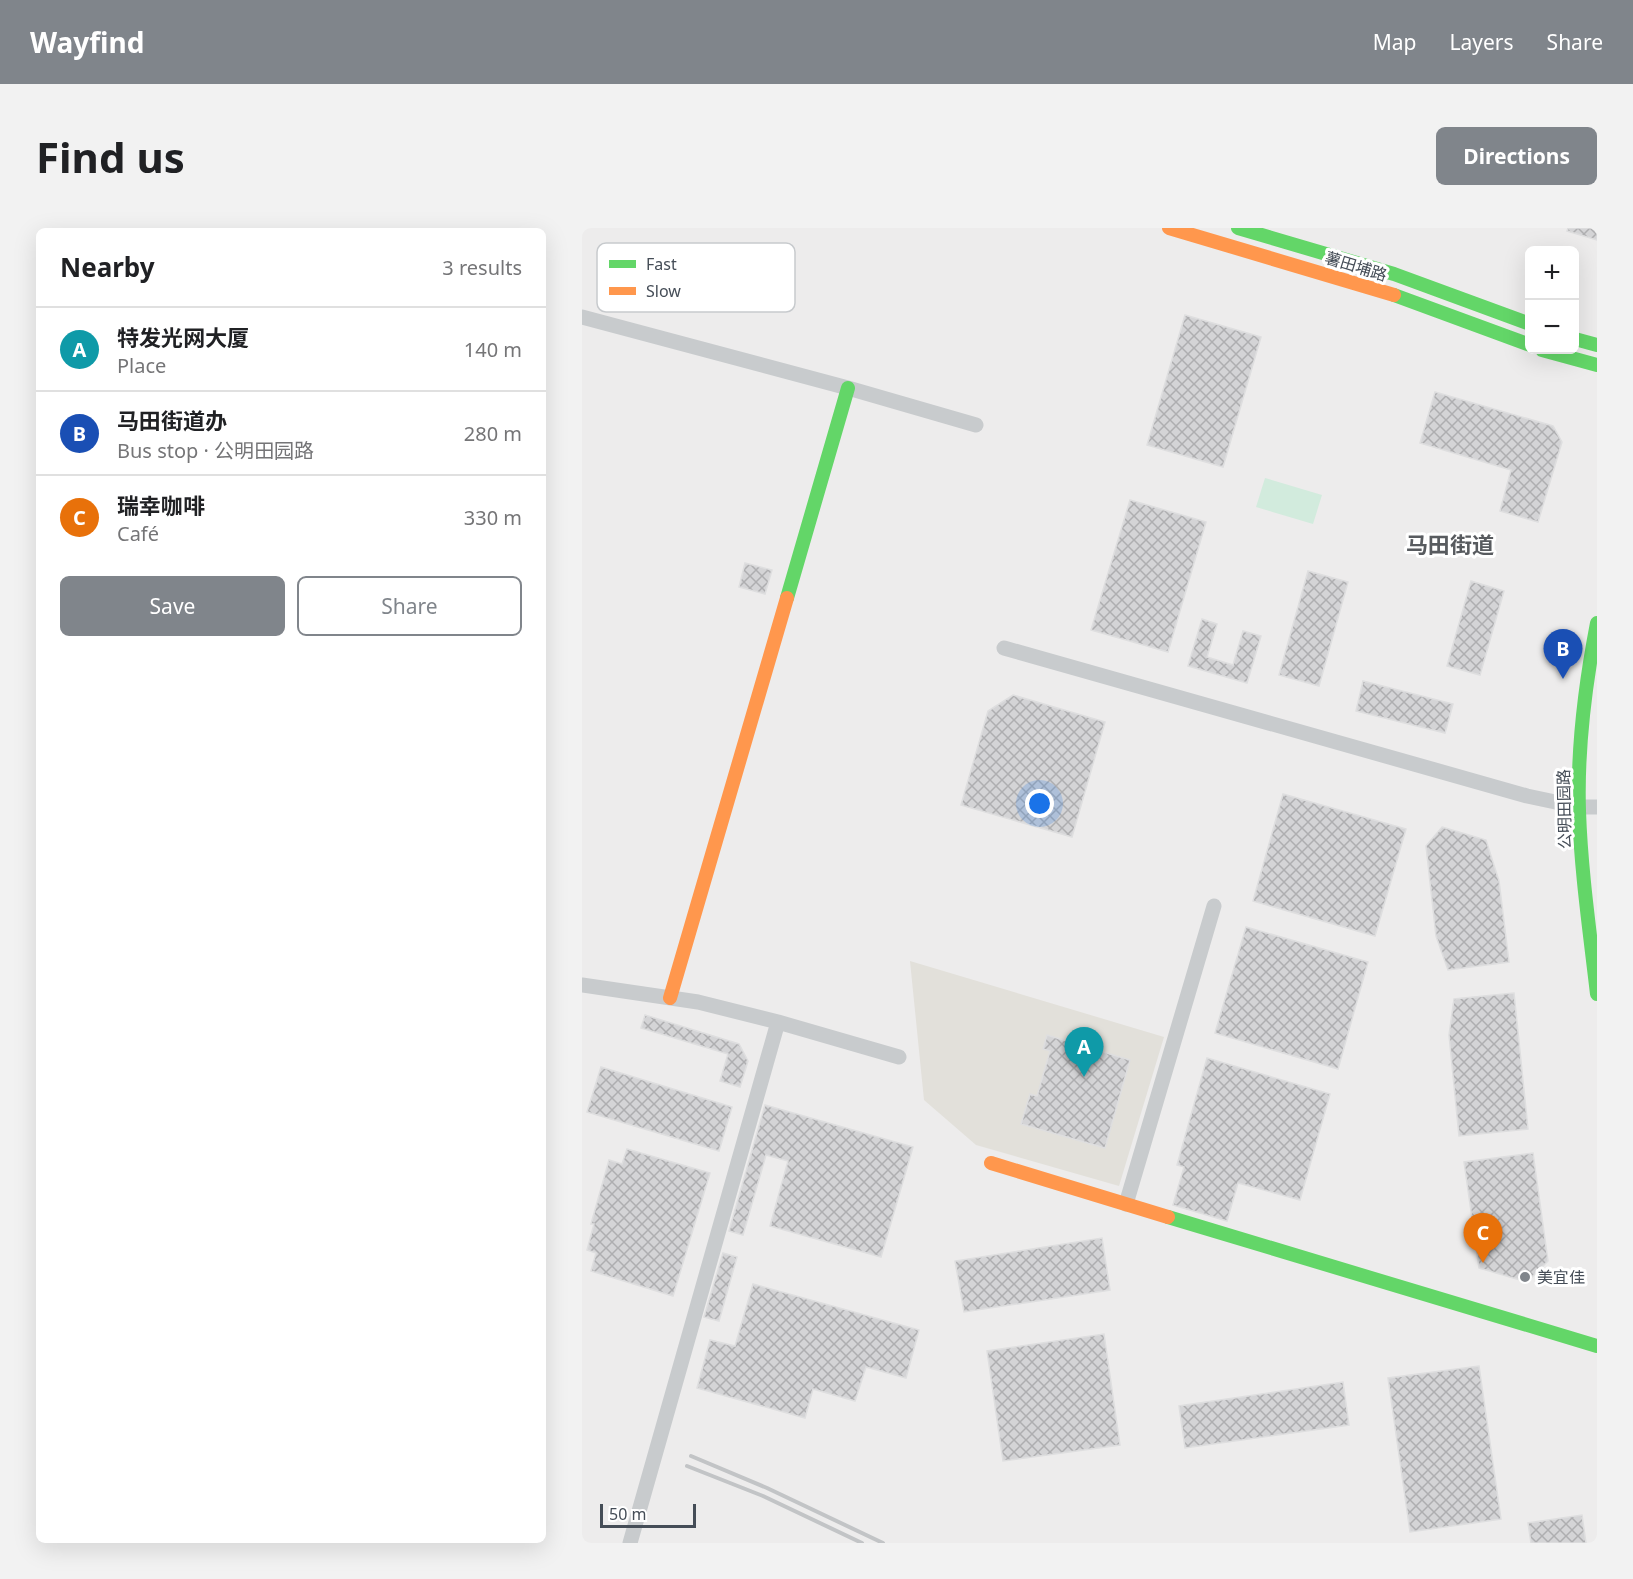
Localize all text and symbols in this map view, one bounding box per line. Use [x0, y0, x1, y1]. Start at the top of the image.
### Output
text: Wayfind [30, 23, 144, 61]
text: Map [1373, 28, 1417, 56]
text: Layers [1450, 28, 1514, 56]
text: Share [1547, 28, 1603, 56]
button: Directions [1436, 127, 1597, 185]
text: Find us [36, 128, 185, 185]
legend [597, 243, 795, 312]
street label: 薯田埔路 [1322, 246, 1390, 286]
map controls [1525, 246, 1579, 354]
button: + [1525, 246, 1579, 300]
text: Nearby [60, 249, 155, 285]
text: Fast [646, 253, 677, 275]
text: 3 results [442, 254, 522, 281]
text: Slow [646, 280, 681, 302]
button: − [1525, 300, 1579, 354]
text: 特发光网大厦 [117, 322, 249, 352]
text: A [73, 336, 86, 363]
text: 140 m [464, 336, 522, 363]
text: Place [117, 352, 166, 379]
text: 马田街道办 [117, 405, 227, 435]
text: B [73, 420, 86, 447]
text: 280 m [464, 420, 522, 447]
text: Bus stop · 公明田园路 [117, 437, 314, 464]
text: 瑞幸咖啡 [117, 490, 205, 520]
text: C [73, 504, 86, 531]
text: 330 m [464, 504, 522, 531]
text: Café [117, 520, 159, 547]
district label: 马田街道 [1406, 529, 1494, 559]
button: Save [60, 576, 285, 636]
button: Share [297, 576, 522, 636]
pin: B [1544, 630, 1582, 679]
street label: 公明田园路 [1552, 769, 1576, 849]
your location [1025, 789, 1054, 818]
pin: A [1064, 1028, 1104, 1077]
pin: C [1464, 1214, 1502, 1263]
place label: 美宜佳 [1537, 1266, 1585, 1288]
marker: 美宜佳 [1518, 1270, 1532, 1284]
scale bar [600, 1501, 696, 1528]
text: 50 m [609, 1503, 646, 1525]

